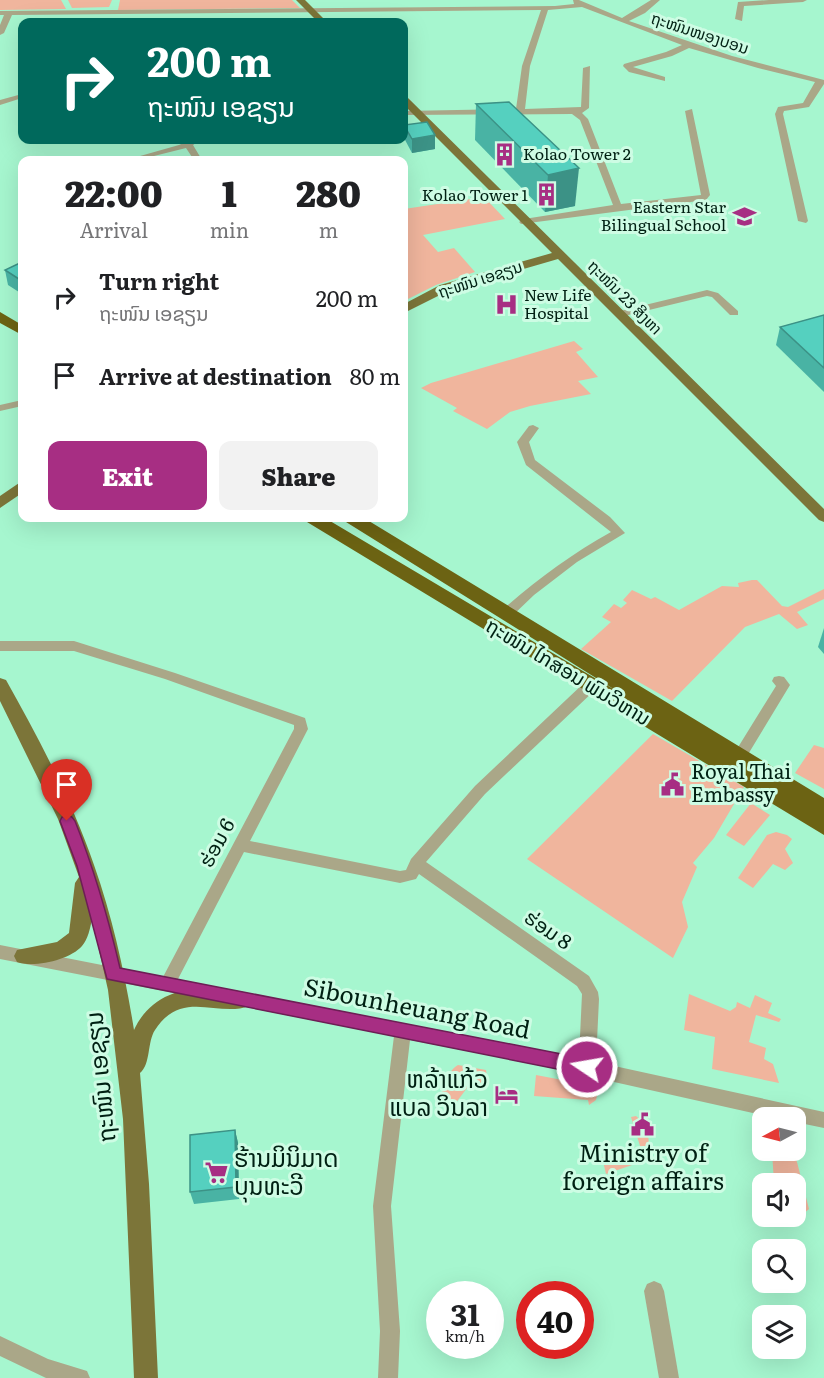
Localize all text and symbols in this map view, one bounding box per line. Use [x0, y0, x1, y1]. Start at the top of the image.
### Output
street label: ຖະໜົນໜອງບອນ [648, 5, 753, 59]
text: 200 m [147, 28, 272, 90]
icon: right [48, 42, 126, 120]
text: ຖະໜົນ ເອຊຽນ [147, 85, 295, 125]
building icon: Kolao Tower 2 [492, 141, 518, 167]
place label: Kolao Tower 2 [523, 141, 631, 165]
text: 22:00 [65, 165, 163, 218]
text: 1 [222, 165, 237, 218]
text: 280 [296, 165, 361, 218]
place label: Kolao Tower 1 [422, 182, 528, 206]
building icon: Kolao Tower 1 [533, 182, 559, 208]
place label: Eastern Star Bilingual School [601, 194, 726, 236]
school or university icon: Eastern Star Bilingual School [731, 203, 757, 229]
text: Arrival [80, 214, 148, 244]
text: min [210, 214, 249, 244]
text: m [319, 214, 338, 244]
street label: ຖະໜົນ ເອຊຽນ [434, 253, 525, 303]
street label: ຖະໜົນ 23 ສິງຫາ [583, 253, 669, 339]
text: Turn right [99, 264, 219, 297]
icon: right [48, 281, 81, 314]
text: 200 m [316, 281, 378, 314]
place label: New Life Hospital [524, 282, 592, 324]
hospital icon: New Life Hospital [493, 291, 519, 317]
text: ຖະໜົນ ເອຊຽນ [99, 297, 209, 327]
icon: arrive [48, 359, 81, 392]
text: Arrive at destination [99, 359, 332, 392]
text: 80 m [350, 359, 400, 392]
button: Exit [48, 441, 207, 510]
button: Share [219, 441, 378, 510]
street label: ຖະໜົນ ໄກສອນ ພົມວິຫານ [481, 609, 657, 731]
place label: Royal Thai Embassy [691, 755, 791, 808]
pin [41, 759, 92, 821]
icon: arrive [50, 768, 83, 801]
public building icon: Royal Thai Embassy [660, 771, 686, 797]
street label: ຮ່ອມ 6 [190, 812, 241, 872]
street label: ຮ່ອມ 8 [519, 901, 579, 956]
street label: Sibounheuang Road [301, 967, 534, 1046]
street label: ຖະໜົນ ເອຊຽນ [74, 1010, 123, 1144]
position arrow [555, 1035, 619, 1099]
place label: ຫລ້າແກ້ວ ແບລ ວິນລາ [389, 1060, 488, 1123]
hotel icon: ຫລ້າແກ້ວ ແບລ ວິນລາ [493, 1081, 519, 1107]
north arrow [752, 1107, 806, 1161]
map controls [752, 1107, 806, 1359]
public building icon: Ministry of foreign affairs [630, 1111, 656, 1137]
place label: Ministry of foreign affairs [562, 1134, 724, 1197]
place label: ຮ້ານມິນິມາດ ບຸນທະວີ [234, 1139, 339, 1203]
supermarket icon: ຮ້ານມິນິມາດ ບຸນທະວີ [203, 1160, 229, 1186]
button: sound [752, 1173, 806, 1227]
button: search [752, 1239, 806, 1293]
speed limit sign: 40 [516, 1281, 594, 1359]
text: 31 [450, 1291, 480, 1335]
button: layers [752, 1305, 806, 1359]
text: km/h [445, 1324, 485, 1347]

